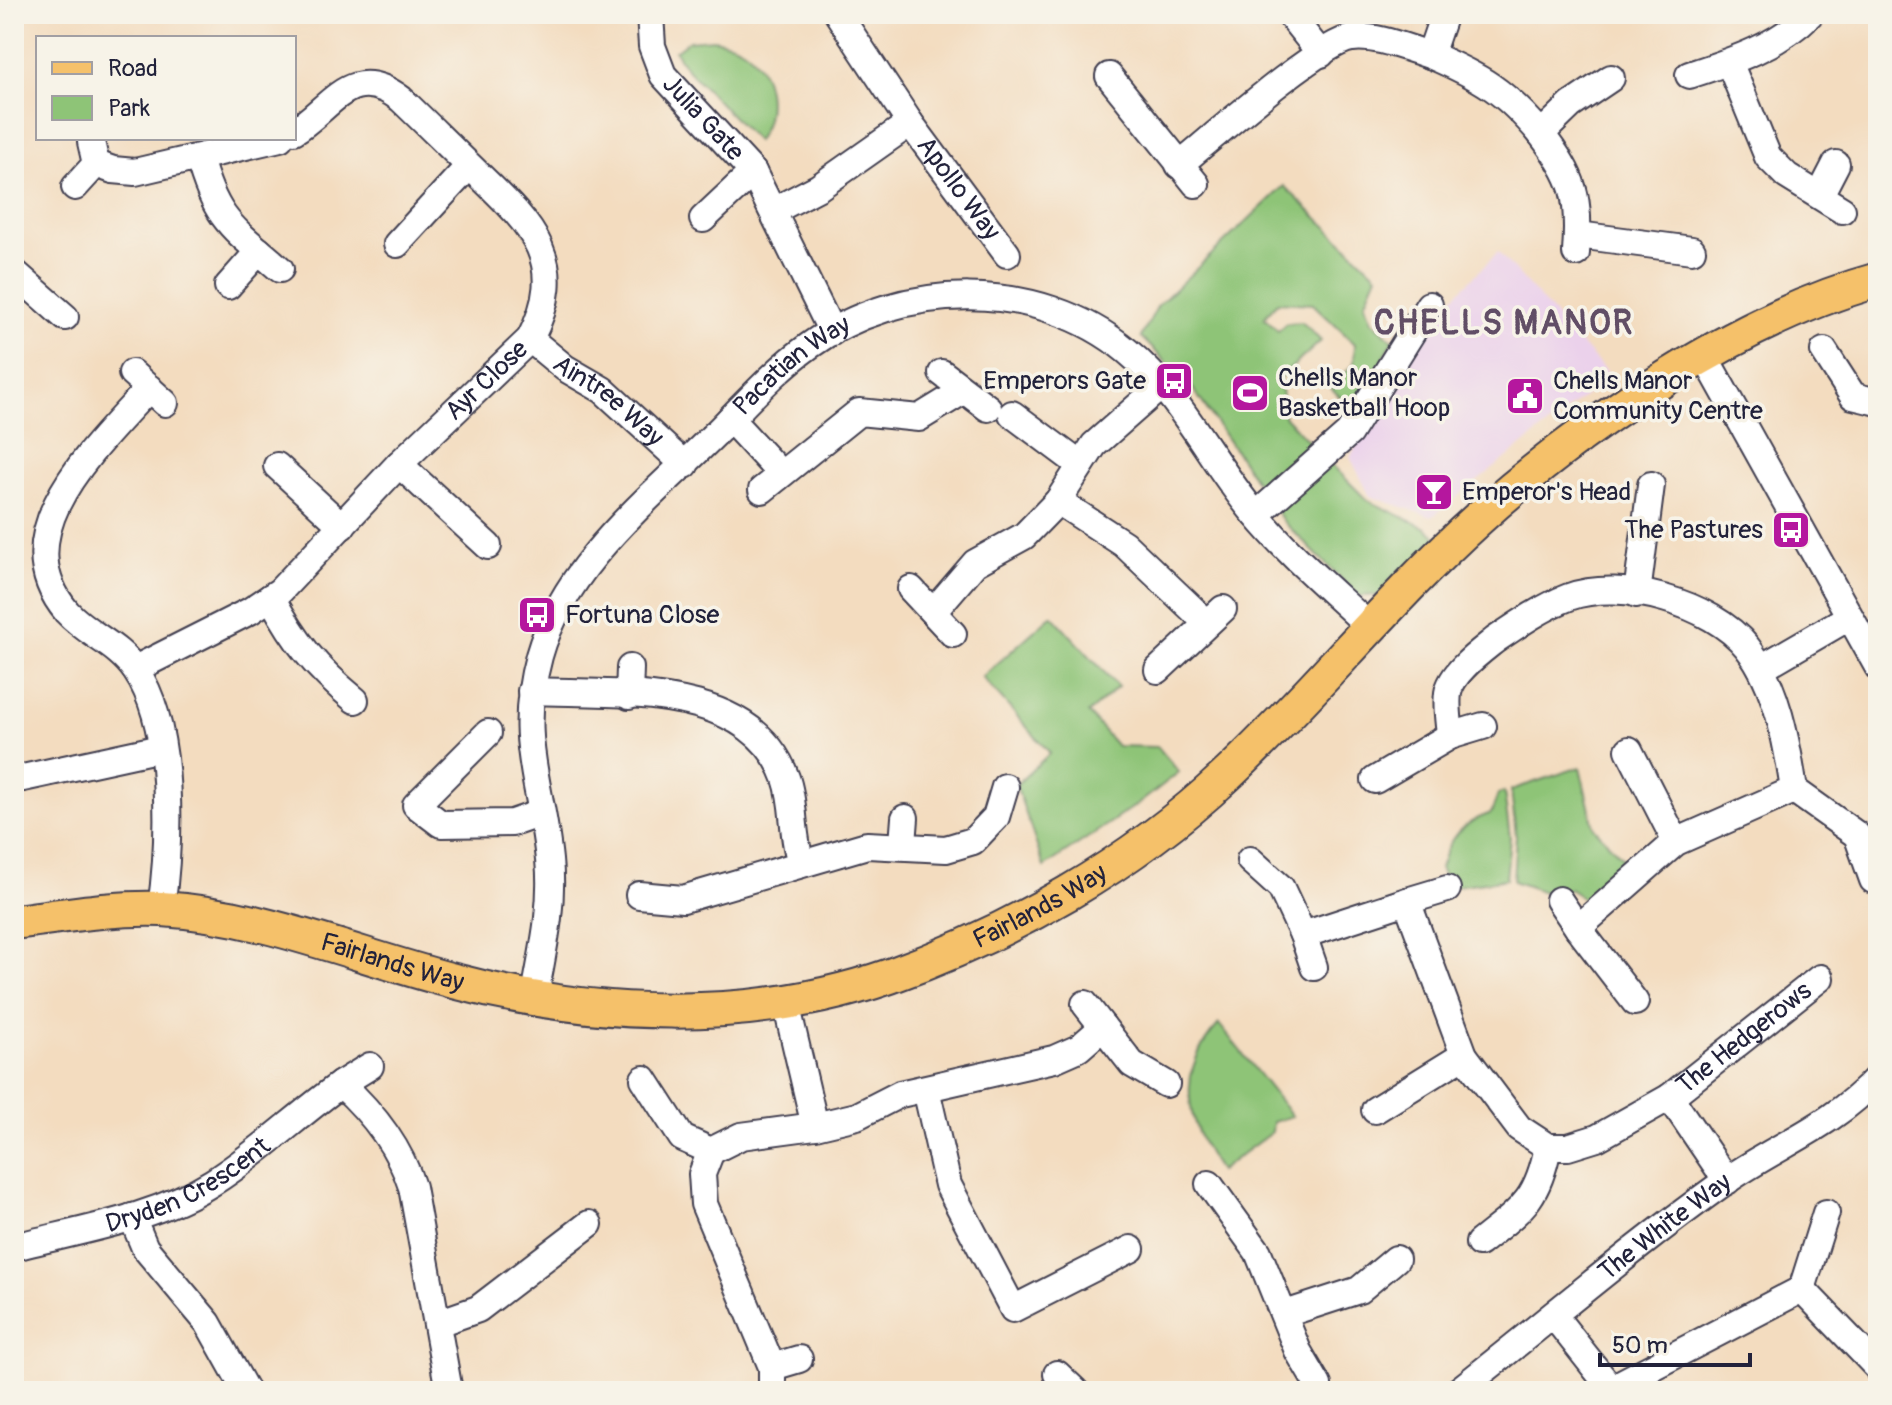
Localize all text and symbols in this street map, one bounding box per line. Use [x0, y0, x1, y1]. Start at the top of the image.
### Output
legend [36, 36, 296, 140]
text: Road [108, 54, 158, 83]
street label: Julia Gate [655, 68, 751, 168]
text: Park [108, 94, 150, 123]
street label: Apollo Way [910, 130, 1007, 246]
district label: CHELLS MANOR [1374, 302, 1634, 345]
street label: Pacatian Way [726, 308, 855, 422]
street label: Ayr Close [438, 333, 535, 427]
street label: Aintree Way [546, 348, 670, 453]
bus stop icon: Emperors Gate [1153, 360, 1195, 402]
place label: Chells Manor Basketball Hoop [1278, 362, 1450, 424]
place label: Emperors Gate [983, 365, 1146, 397]
place label: Chells Manor Community Centre [1553, 365, 1763, 427]
sports icon: Chells Manor Basketball Hoop [1229, 372, 1271, 414]
public building icon: Chells Manor Community Centre [1504, 375, 1546, 417]
bar icon: Emperor's Head [1413, 471, 1455, 513]
place label: Emperor's Head [1462, 476, 1631, 508]
bus stop icon: The Pastures [1770, 509, 1812, 551]
place label: The Pastures [1624, 514, 1763, 546]
bus stop icon: Fortuna Close [516, 594, 558, 636]
place label: Fortuna Close [565, 599, 719, 631]
street label: Fairlands Way [968, 857, 1113, 956]
street label: Fairlands Way [317, 926, 467, 999]
street label: The Hedgerows [1670, 975, 1818, 1102]
street label: Dryden Crescent [102, 1130, 277, 1240]
street label: The White Way [1592, 1166, 1738, 1288]
scale bar [1600, 1317, 1750, 1367]
text: 50 m [1612, 1331, 1668, 1360]

